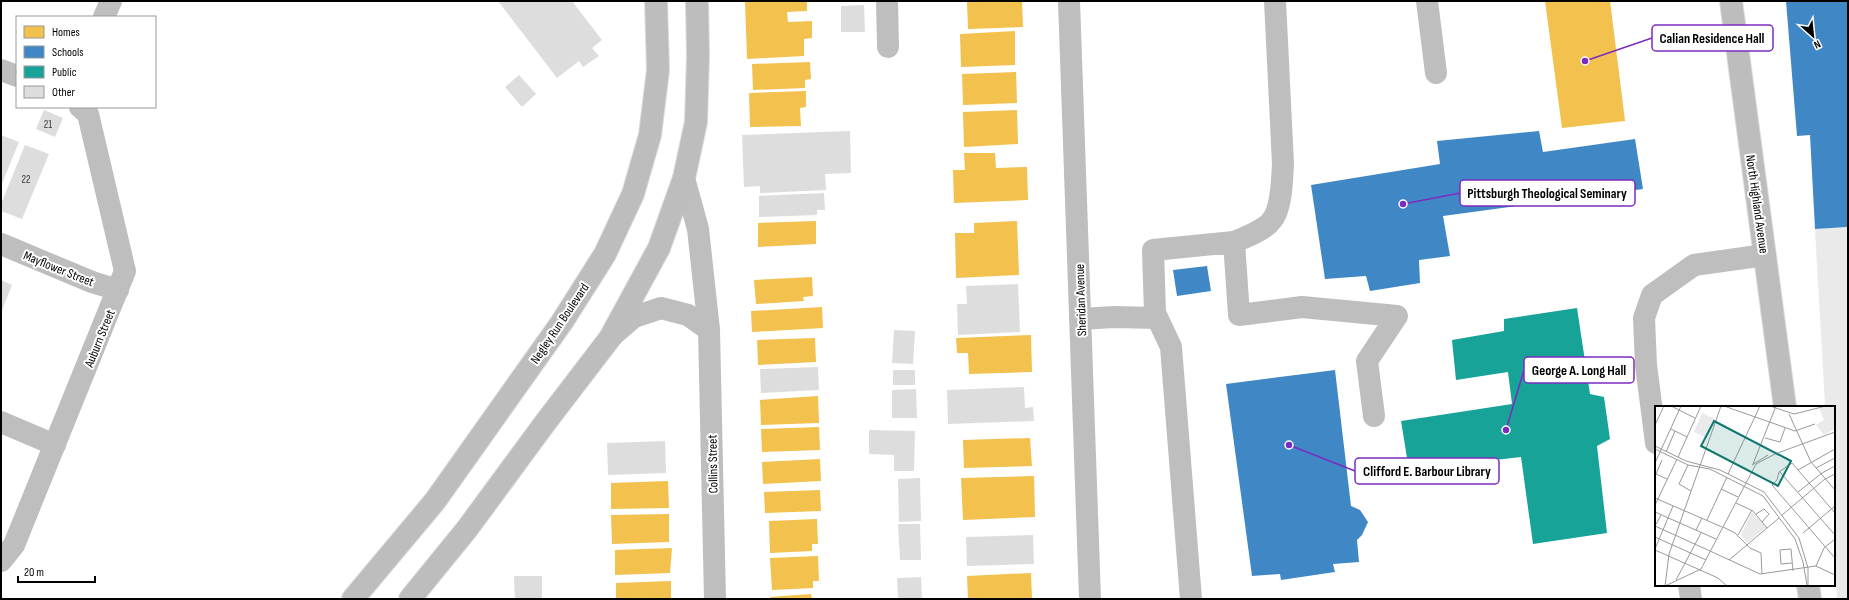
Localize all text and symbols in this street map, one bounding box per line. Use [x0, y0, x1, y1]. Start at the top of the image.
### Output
legend [16, 16, 156, 108]
north arrow [1793, 16, 1833, 56]
text: Homes [52, 25, 80, 40]
callout: Calian Residence Hall [1652, 25, 1773, 51]
text: Calian Residence Hall [1660, 30, 1765, 47]
text: N [1812, 37, 1823, 52]
text: Schools [52, 45, 84, 60]
text: Public [52, 65, 77, 80]
text: Other [52, 85, 76, 100]
house number: 21 [44, 118, 52, 131]
street label: North Highland Avenue [1742, 154, 1772, 255]
house number: 22 [21, 173, 31, 186]
callout: Pittsburgh Theological Seminary [1460, 180, 1635, 206]
text: Pittsburgh Theological Seminary [1467, 185, 1627, 202]
street label: Mayflower Street [21, 248, 96, 290]
street label: Sheridan Avenue [1072, 264, 1090, 336]
street label: Negley Run Boulevard [527, 280, 593, 367]
street label: Auburn Street [81, 307, 119, 370]
callout: George A. Long Hall [1524, 357, 1634, 383]
text: George A. Long Hall [1532, 362, 1626, 379]
inset map [1655, 406, 1835, 586]
street label: Collins Street [704, 434, 722, 494]
callout: Clifford E. Barbour Library [1355, 458, 1499, 484]
text: Clifford E. Barbour Library [1363, 463, 1491, 480]
scale bar [18, 558, 95, 584]
text: 20 m [24, 565, 44, 580]

